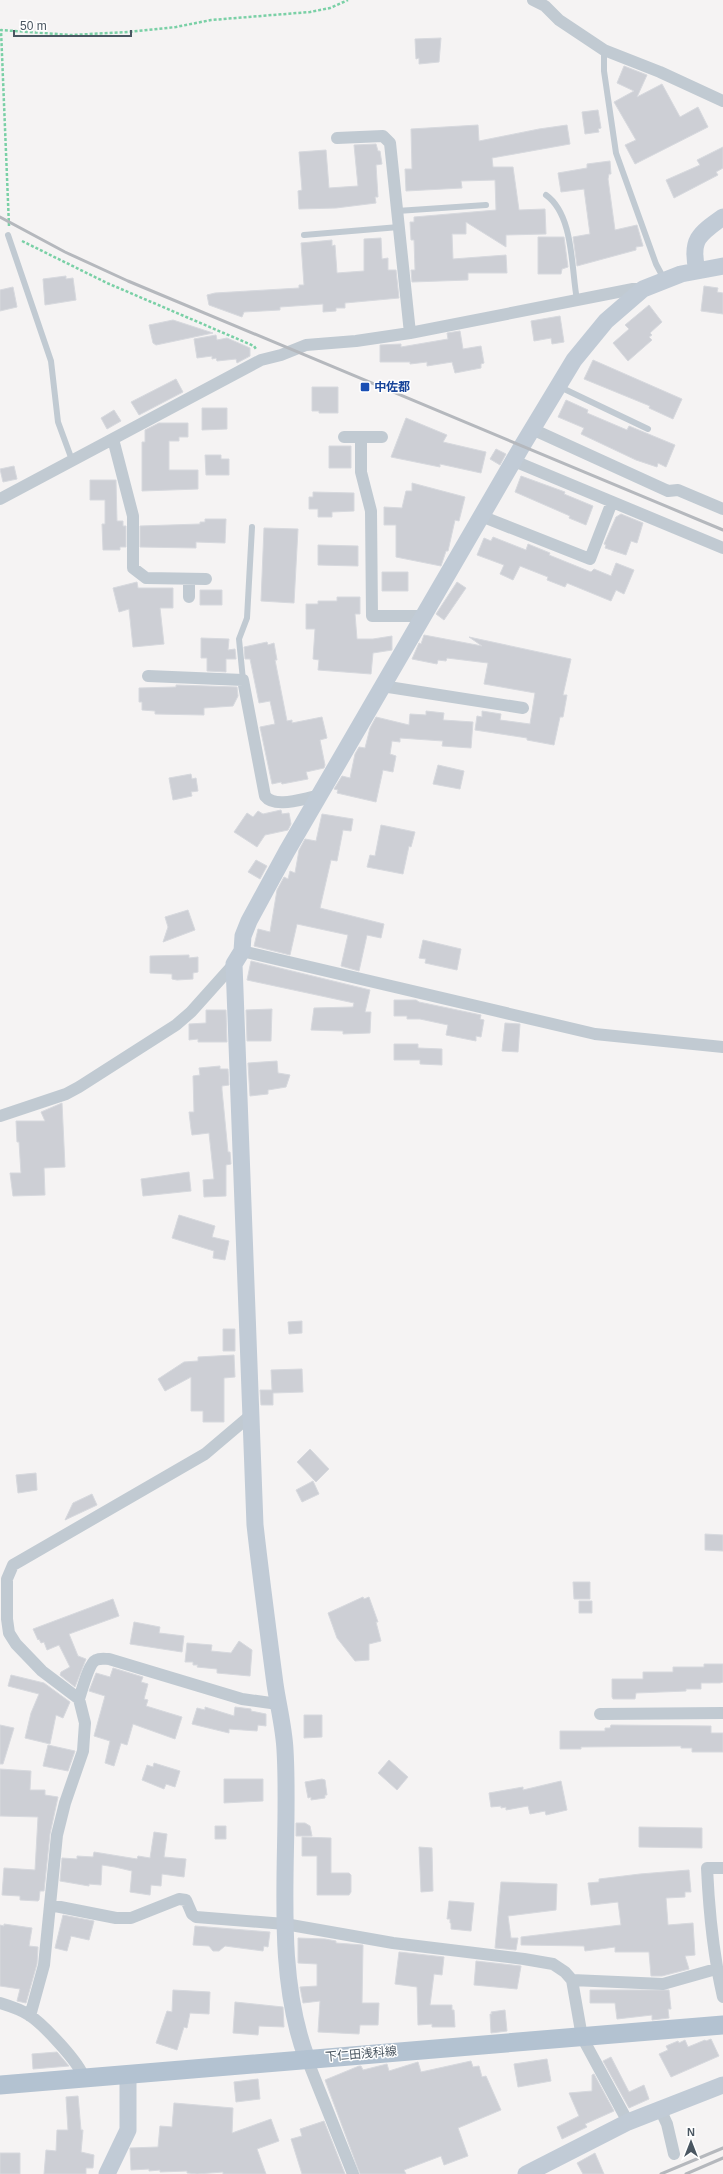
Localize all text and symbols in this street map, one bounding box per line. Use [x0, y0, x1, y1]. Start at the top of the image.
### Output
scale bar [14, 12, 131, 38]
text: 50 m [20, 19, 47, 33]
place label: 中佐都 [374, 380, 410, 394]
marker: 中佐都 [359, 381, 371, 393]
street label: 下仁田浅科線 [325, 2044, 397, 2064]
north arrow [671, 2122, 711, 2162]
text: N [687, 2126, 695, 2138]

